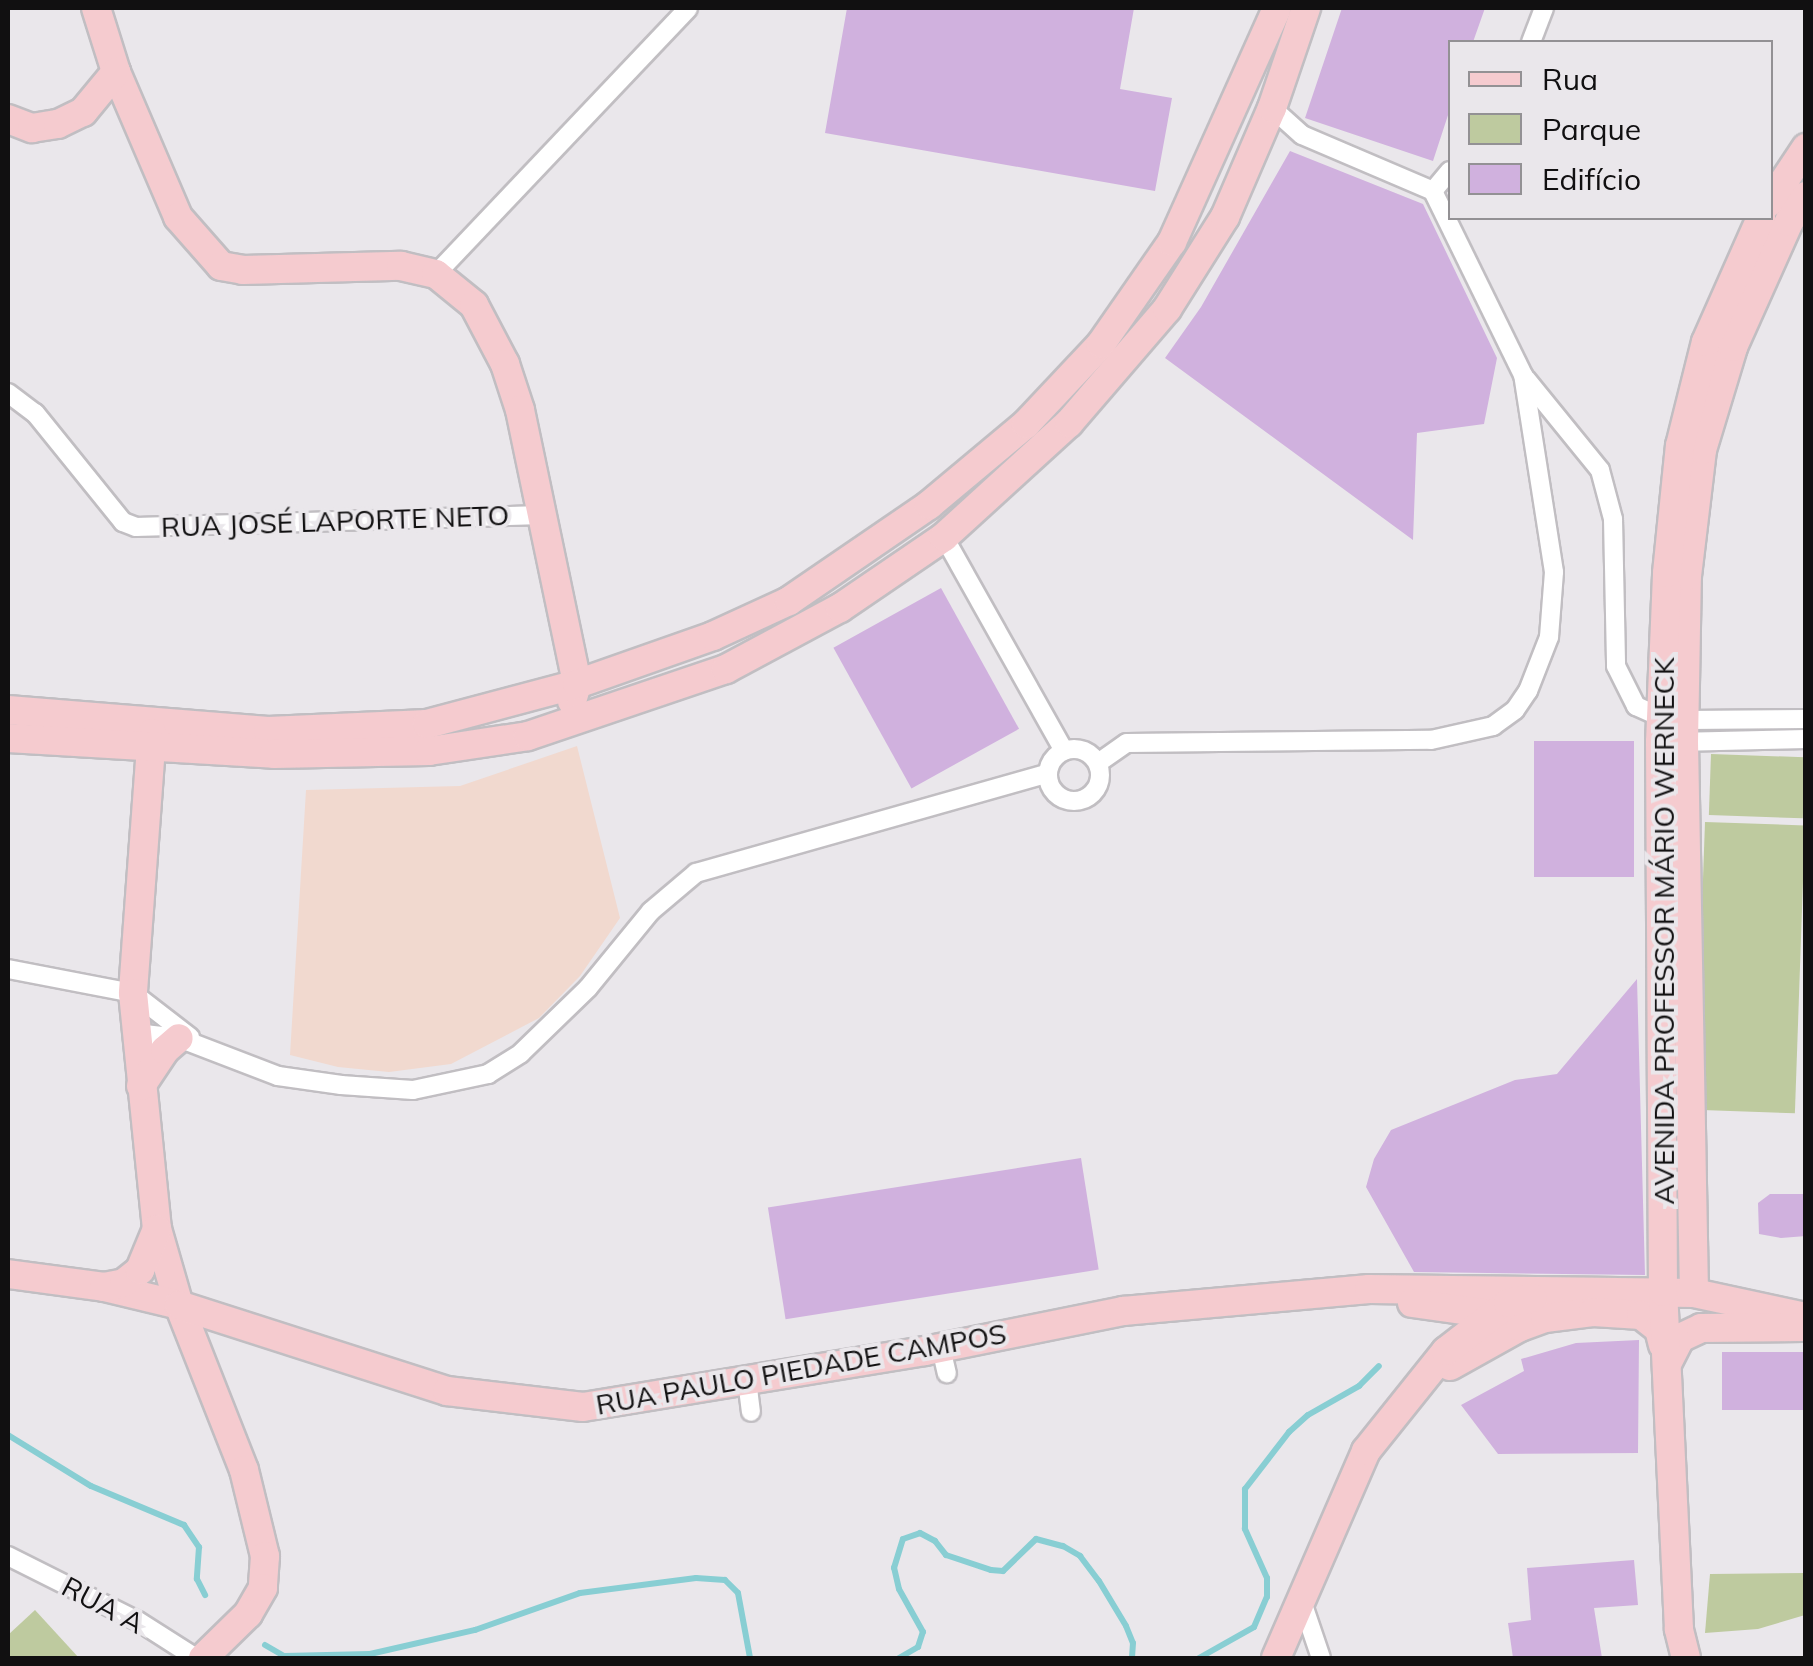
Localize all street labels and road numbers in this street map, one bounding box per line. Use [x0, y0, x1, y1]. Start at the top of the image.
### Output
street label: RUA JOSÉ LAPORTE NETO [160, 498, 510, 544]
street label: AVENIDA PROFESSOR MÁRIO WERNECK [1647, 657, 1681, 1205]
street label: RUA PAULO PIEDADE CAMPOS [593, 1316, 1009, 1422]
street label: RUA A [56, 1569, 150, 1641]

